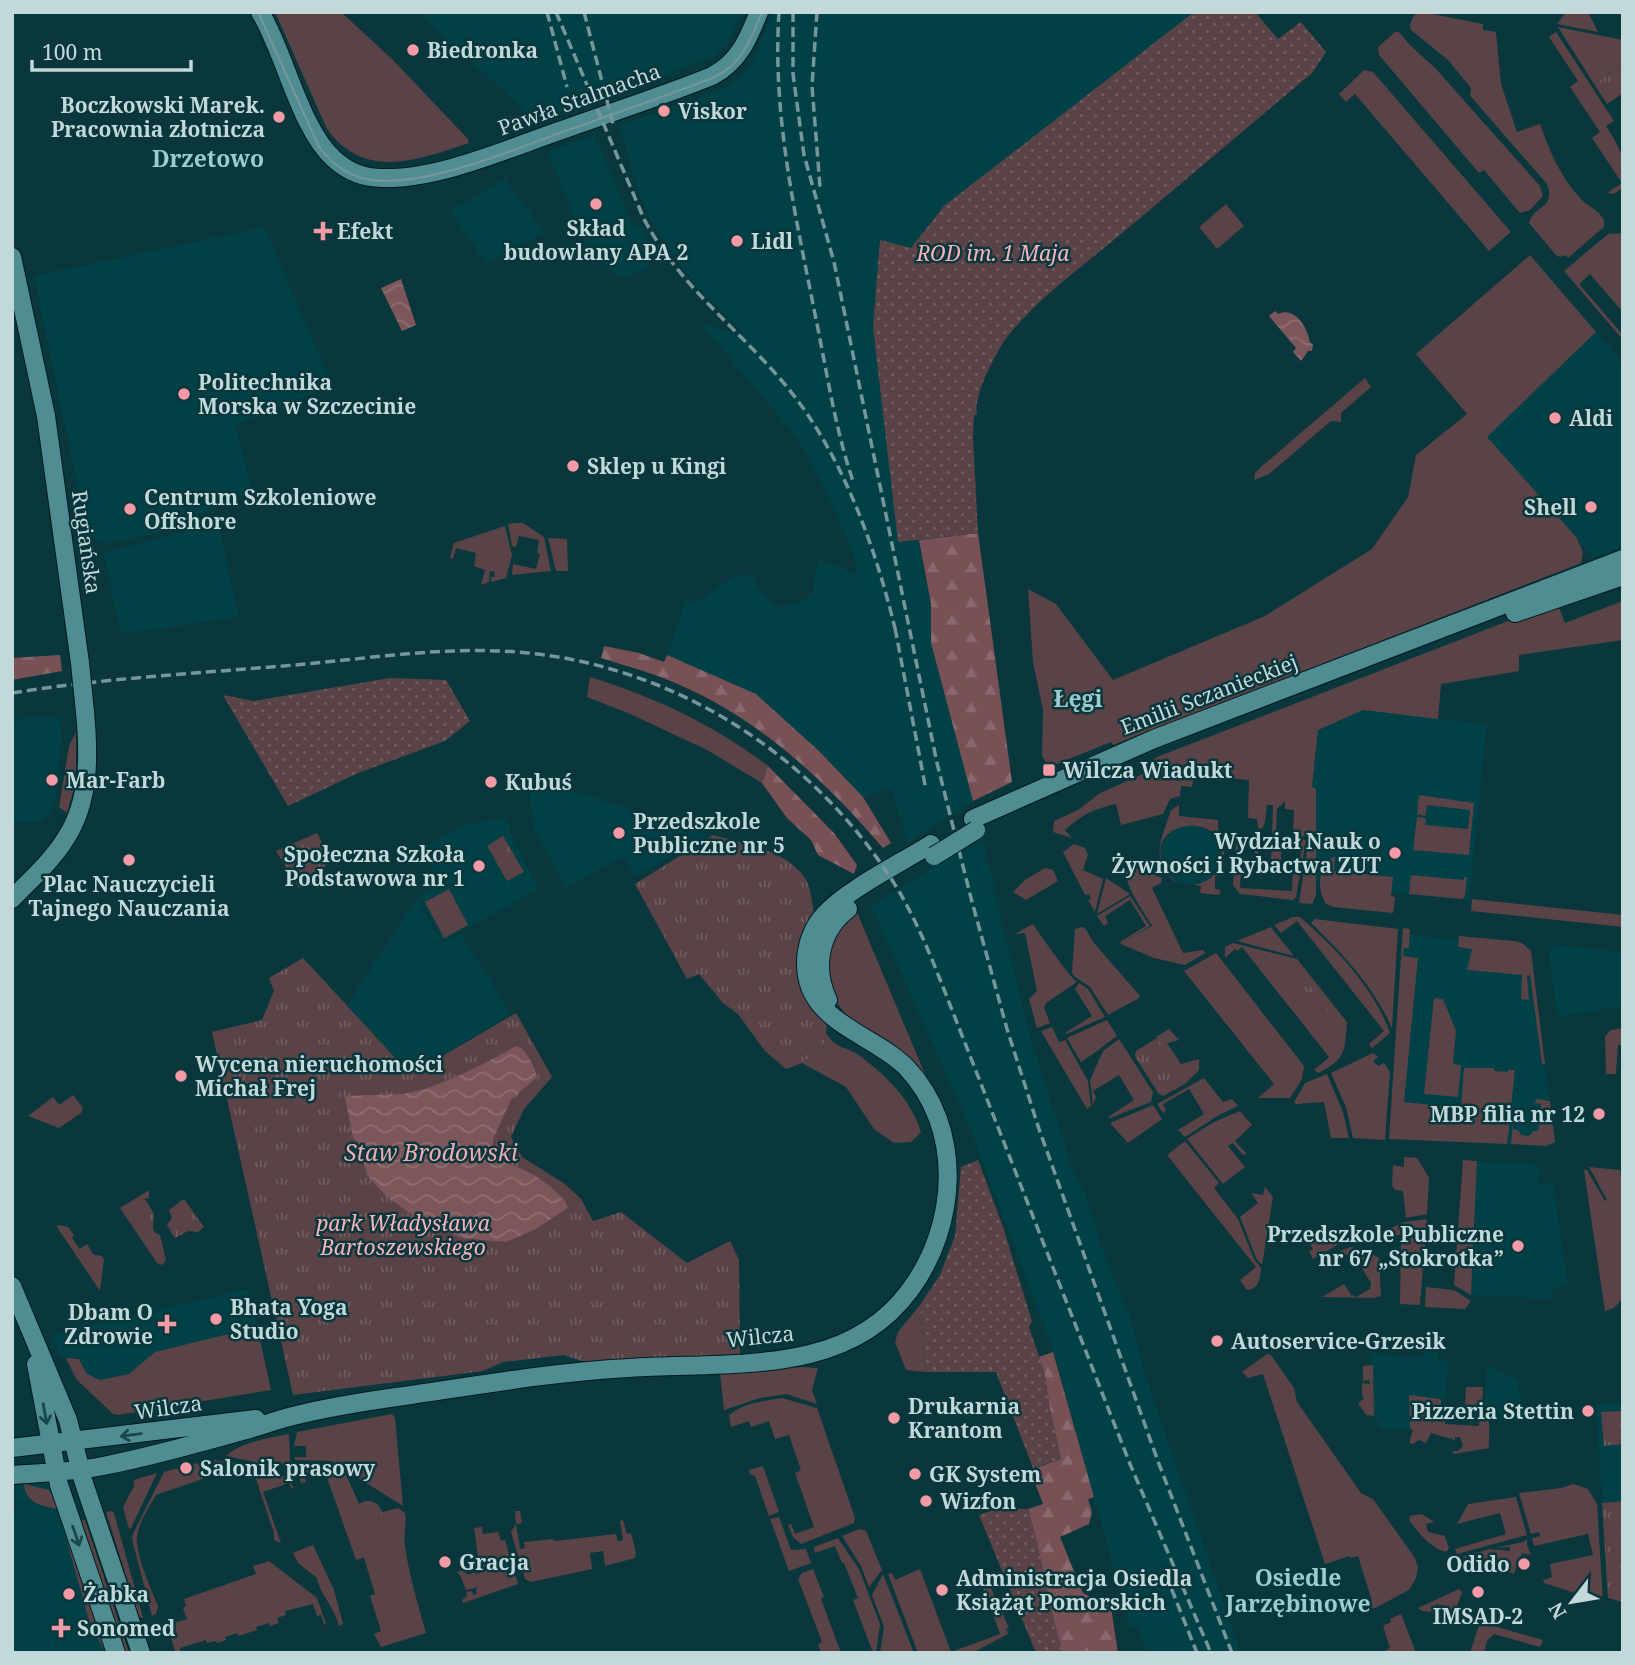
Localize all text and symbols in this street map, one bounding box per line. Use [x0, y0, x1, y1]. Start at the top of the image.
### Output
scale bar [32, 28, 191, 72]
place label: Biedronka [427, 36, 538, 64]
text: 100 m [42, 38, 103, 66]
marker: Biedronka [405, 42, 421, 58]
street label: Pawła Stalmacha [494, 57, 664, 141]
place label: Boczkowski Marek. Pracownia złotnicza [51, 91, 265, 143]
place label: Viskor [678, 97, 747, 125]
marker: Viskor [656, 103, 672, 119]
marker: Boczkowski Marek. Pracownia złotnicza [271, 109, 287, 125]
district label: Drzetowo [152, 142, 264, 174]
marker: Skład budowlany APA 2 [588, 196, 604, 212]
place label: Skład budowlany APA 2 [504, 214, 688, 266]
place label: Efekt [337, 217, 394, 245]
marker: Efekt [315, 223, 331, 239]
place label: Lidl [751, 227, 794, 255]
marker: Lidl [729, 233, 745, 249]
park label: ROD im. 1 Maja [915, 239, 1070, 267]
place label: Politechnika Morska w Szczecinie [198, 368, 416, 420]
marker: Politechnika Morska w Szczecinie [176, 386, 192, 402]
place label: Aldi [1569, 404, 1614, 432]
marker: Aldi [1547, 410, 1563, 426]
place label: Sklep u Kingi [587, 452, 727, 480]
marker: Sklep u Kingi [565, 458, 581, 474]
place label: Centrum Szkoleniowe Offshore [144, 483, 377, 535]
street label: Rugiańska [66, 489, 108, 595]
place label: Shell [1524, 493, 1578, 521]
marker: Shell [1583, 499, 1599, 515]
marker: Centrum Szkoleniowe Offshore [122, 501, 138, 517]
street label: Emilii Sczanieckiej [1116, 647, 1302, 741]
district label: Łęgi [1053, 682, 1103, 714]
place label: Wilcza Wiadukt [1063, 756, 1233, 784]
marker: Wilcza Wiadukt [1041, 762, 1057, 778]
place label: Mar-Farb [66, 766, 166, 794]
place label: Kubuś [505, 768, 572, 796]
marker: Mar-Farb [44, 772, 60, 788]
marker: Kubuś [483, 774, 499, 790]
place label: Przedszkole Publiczne nr 5 [633, 807, 785, 859]
marker: Przedszkole Publiczne nr 5 [611, 825, 627, 841]
place label: Wydział Nauk o Żywności i Rybactwa ZUT [1111, 827, 1381, 879]
place label: Społeczna Szkoła Podstawowa nr 1 [284, 840, 465, 892]
marker: Wydział Nauk o Żywności i Rybactwa ZUT [1387, 845, 1403, 861]
marker: Plac Nauczycieli Tajnego Nauczania [121, 852, 137, 868]
marker: Społeczna Szkoła Podstawowa nr 1 [471, 858, 487, 874]
place label: Plac Nauczycieli Tajnego Nauczania [29, 870, 230, 922]
place label: Wycena nieruchomości Michał Frej [195, 1050, 444, 1102]
marker: Wycena nieruchomości Michał Frej [173, 1068, 189, 1084]
place label: MBP filia nr 12 [1430, 1100, 1585, 1128]
marker: MBP filia nr 12 [1591, 1106, 1607, 1122]
water label: Staw Brodowski [344, 1136, 518, 1168]
park label: park Władysława Bartoszewskiego [315, 1209, 491, 1261]
place label: Przedszkole Publiczne nr 67 „Stokrotka” [1267, 1220, 1504, 1272]
marker: Przedszkole Publiczne nr 67 „Stokrotka” [1510, 1238, 1526, 1254]
place label: Bhata Yoga Studio [230, 1293, 348, 1345]
place label: Dbam O Zdrowie [64, 1298, 153, 1350]
marker: Bhata Yoga Studio [208, 1311, 224, 1327]
marker: Dbam O Zdrowie [159, 1316, 175, 1332]
street label: Wilcza [725, 1319, 795, 1353]
place label: Autoservice-Grzesik [1231, 1327, 1446, 1355]
marker: Autoservice-Grzesik [1209, 1333, 1225, 1349]
street label: Wilcza [132, 1388, 204, 1426]
place label: Drukarnia Krantom [908, 1392, 1020, 1444]
place label: Pizzeria Stettin [1411, 1397, 1574, 1425]
one-way arrow [39, 1402, 53, 1425]
marker: Pizzeria Stettin [1580, 1403, 1596, 1419]
marker: Drukarnia Krantom [886, 1410, 902, 1426]
one-way arrow [121, 1428, 143, 1441]
place label: Salonik prasowy [200, 1454, 376, 1482]
marker: Salonik prasowy [178, 1460, 194, 1476]
place label: GK System [929, 1460, 1042, 1488]
marker: GK System [907, 1466, 923, 1482]
place label: Wizfon [940, 1487, 1016, 1515]
marker: Wizfon [918, 1493, 934, 1509]
one-way arrow [71, 1525, 83, 1547]
place label: Gracja [459, 1548, 529, 1576]
place label: Odido [1446, 1550, 1510, 1578]
marker: Gracja [437, 1554, 453, 1570]
marker: Odido [1516, 1556, 1532, 1572]
district label: Osiedle Jarzębinowe [1224, 1561, 1371, 1619]
place label: Administracja Osiedla Książąt Pomorskich [956, 1564, 1192, 1616]
north arrow [1537, 1567, 1607, 1637]
place label: Żabka [83, 1580, 149, 1608]
marker: Administracja Osiedla Książąt Pomorskich [934, 1582, 950, 1598]
marker: IMSAD-2 [1470, 1584, 1486, 1600]
marker: Żabka [61, 1586, 77, 1602]
text: N [1542, 1598, 1572, 1624]
place label: IMSAD-2 [1433, 1602, 1523, 1630]
place label: Sonomed [77, 1614, 176, 1642]
marker: Sonomed [51, 1618, 71, 1638]

